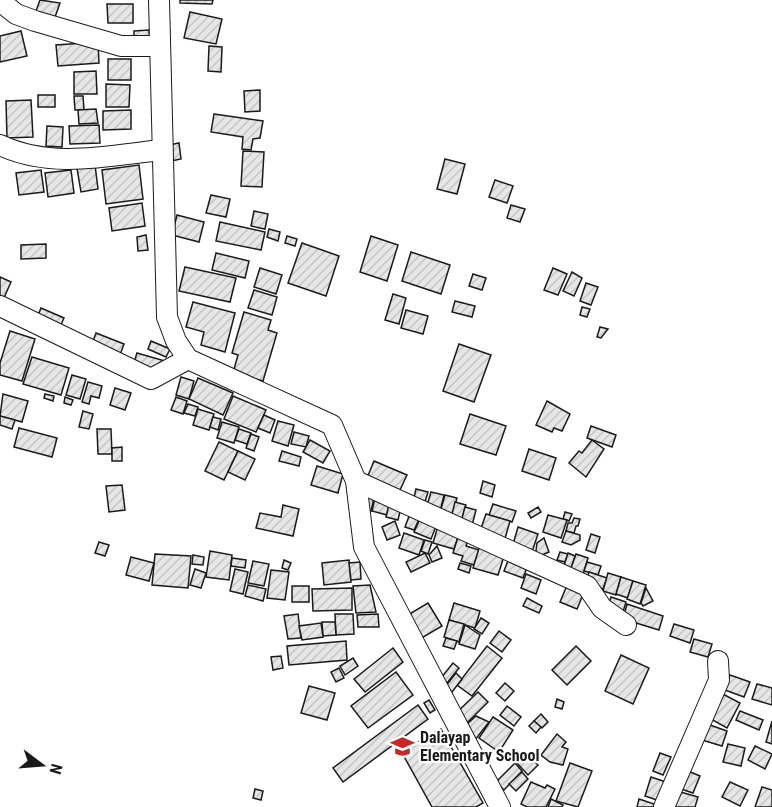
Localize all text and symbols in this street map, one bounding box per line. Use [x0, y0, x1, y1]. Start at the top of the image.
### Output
place label: Dalayap Elementary School [420, 728, 539, 765]
school or university icon: Dalayap Elementary School [389, 733, 415, 759]
north arrow [12, 735, 72, 795]
text: N [45, 762, 66, 776]

